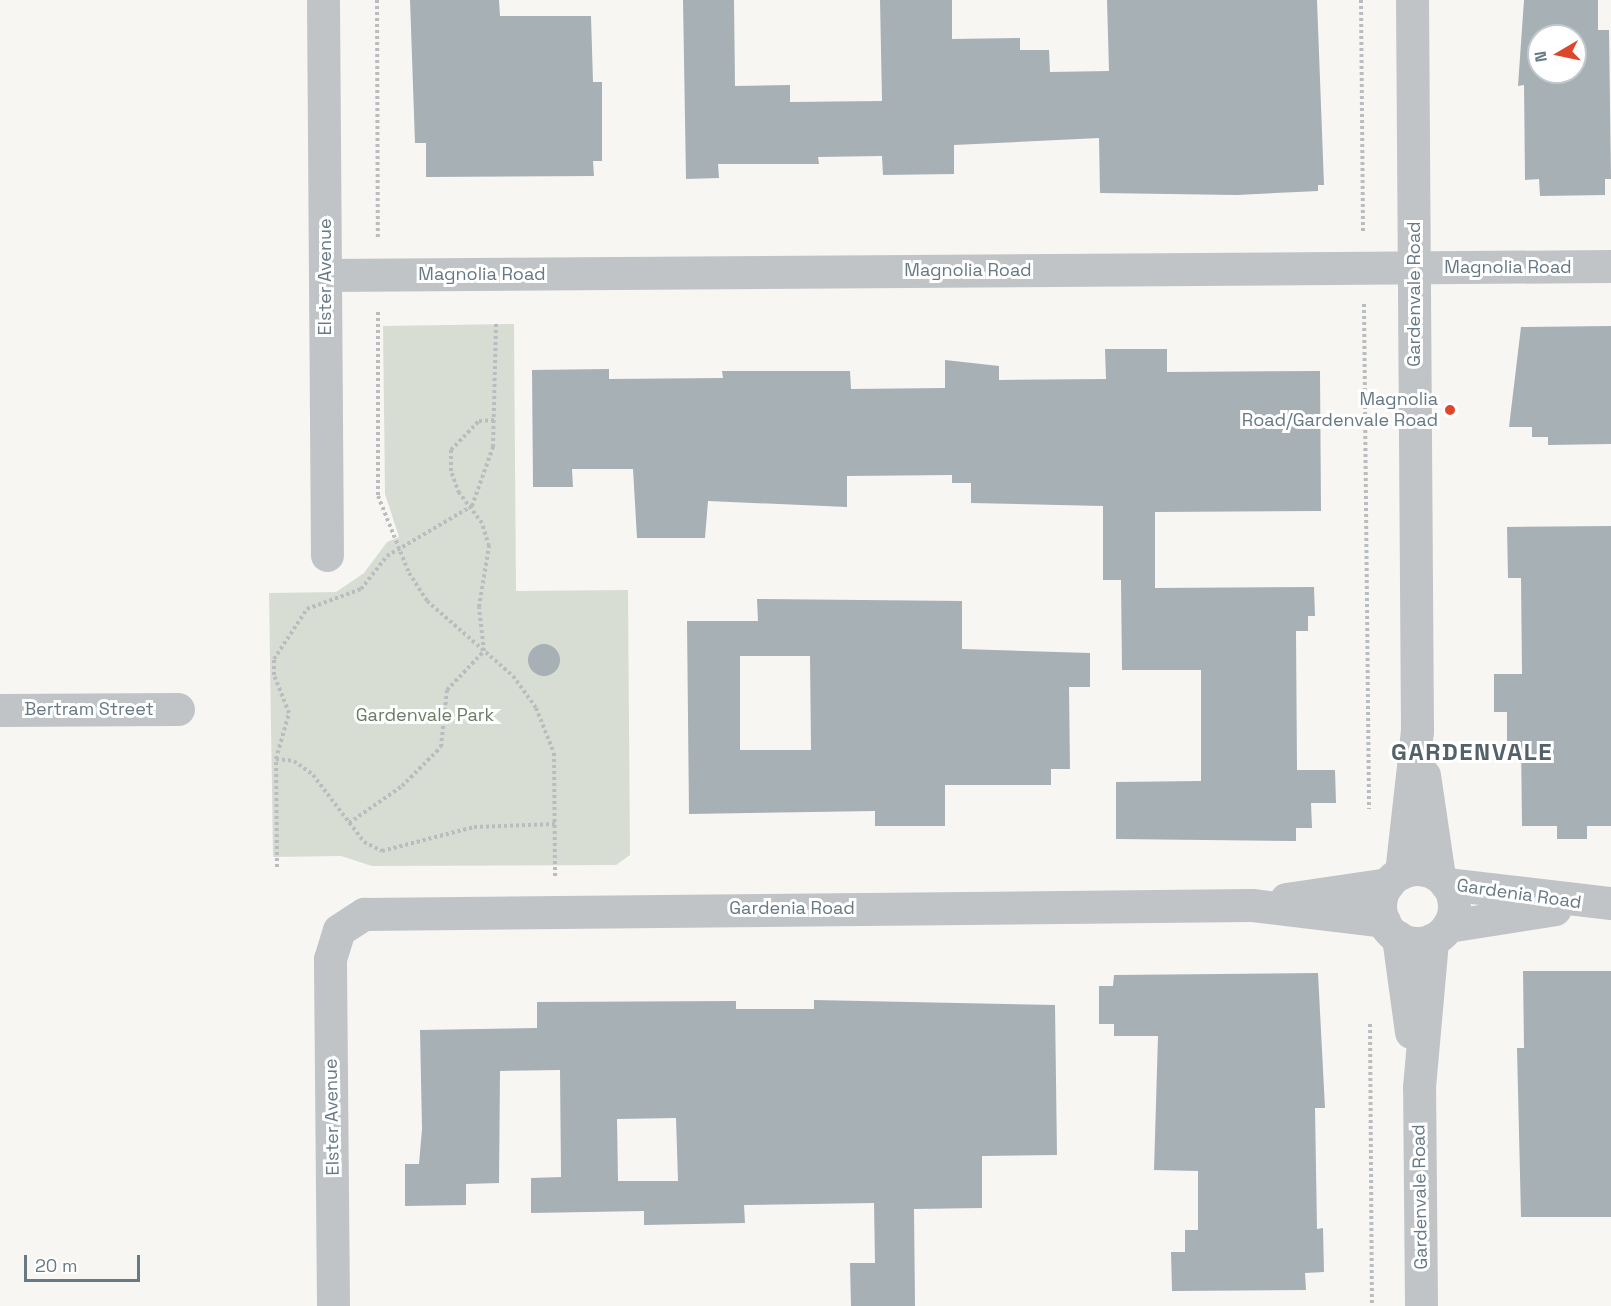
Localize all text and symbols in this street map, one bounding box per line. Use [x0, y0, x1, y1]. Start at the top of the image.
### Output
north arrow [1527, 24, 1587, 84]
text: N [1529, 50, 1552, 64]
street label: Elster Avenue [314, 218, 336, 336]
street label: Gardenvale Road [1403, 221, 1425, 367]
street label: Magnolia Road [1444, 256, 1572, 278]
street label: Magnolia Road [904, 259, 1032, 281]
street label: Magnolia Road [418, 263, 546, 285]
place label: Magnolia Road/Gardenvale Road [1242, 389, 1438, 432]
marker: Magnolia Road/Gardenvale Road [1443, 403, 1457, 417]
street label: Bertram Street [24, 698, 154, 720]
park label: Gardenvale Park [356, 704, 494, 726]
district label: GARDENVALE [1391, 738, 1553, 766]
street label: Gardenia Road [1455, 875, 1583, 913]
street label: Gardenia Road [729, 897, 855, 919]
street label: Elster Avenue [320, 1058, 344, 1176]
street label: Gardenvale Road [1408, 1124, 1432, 1270]
scale bar [27, 1243, 142, 1281]
text: 20 m [35, 1254, 78, 1277]

